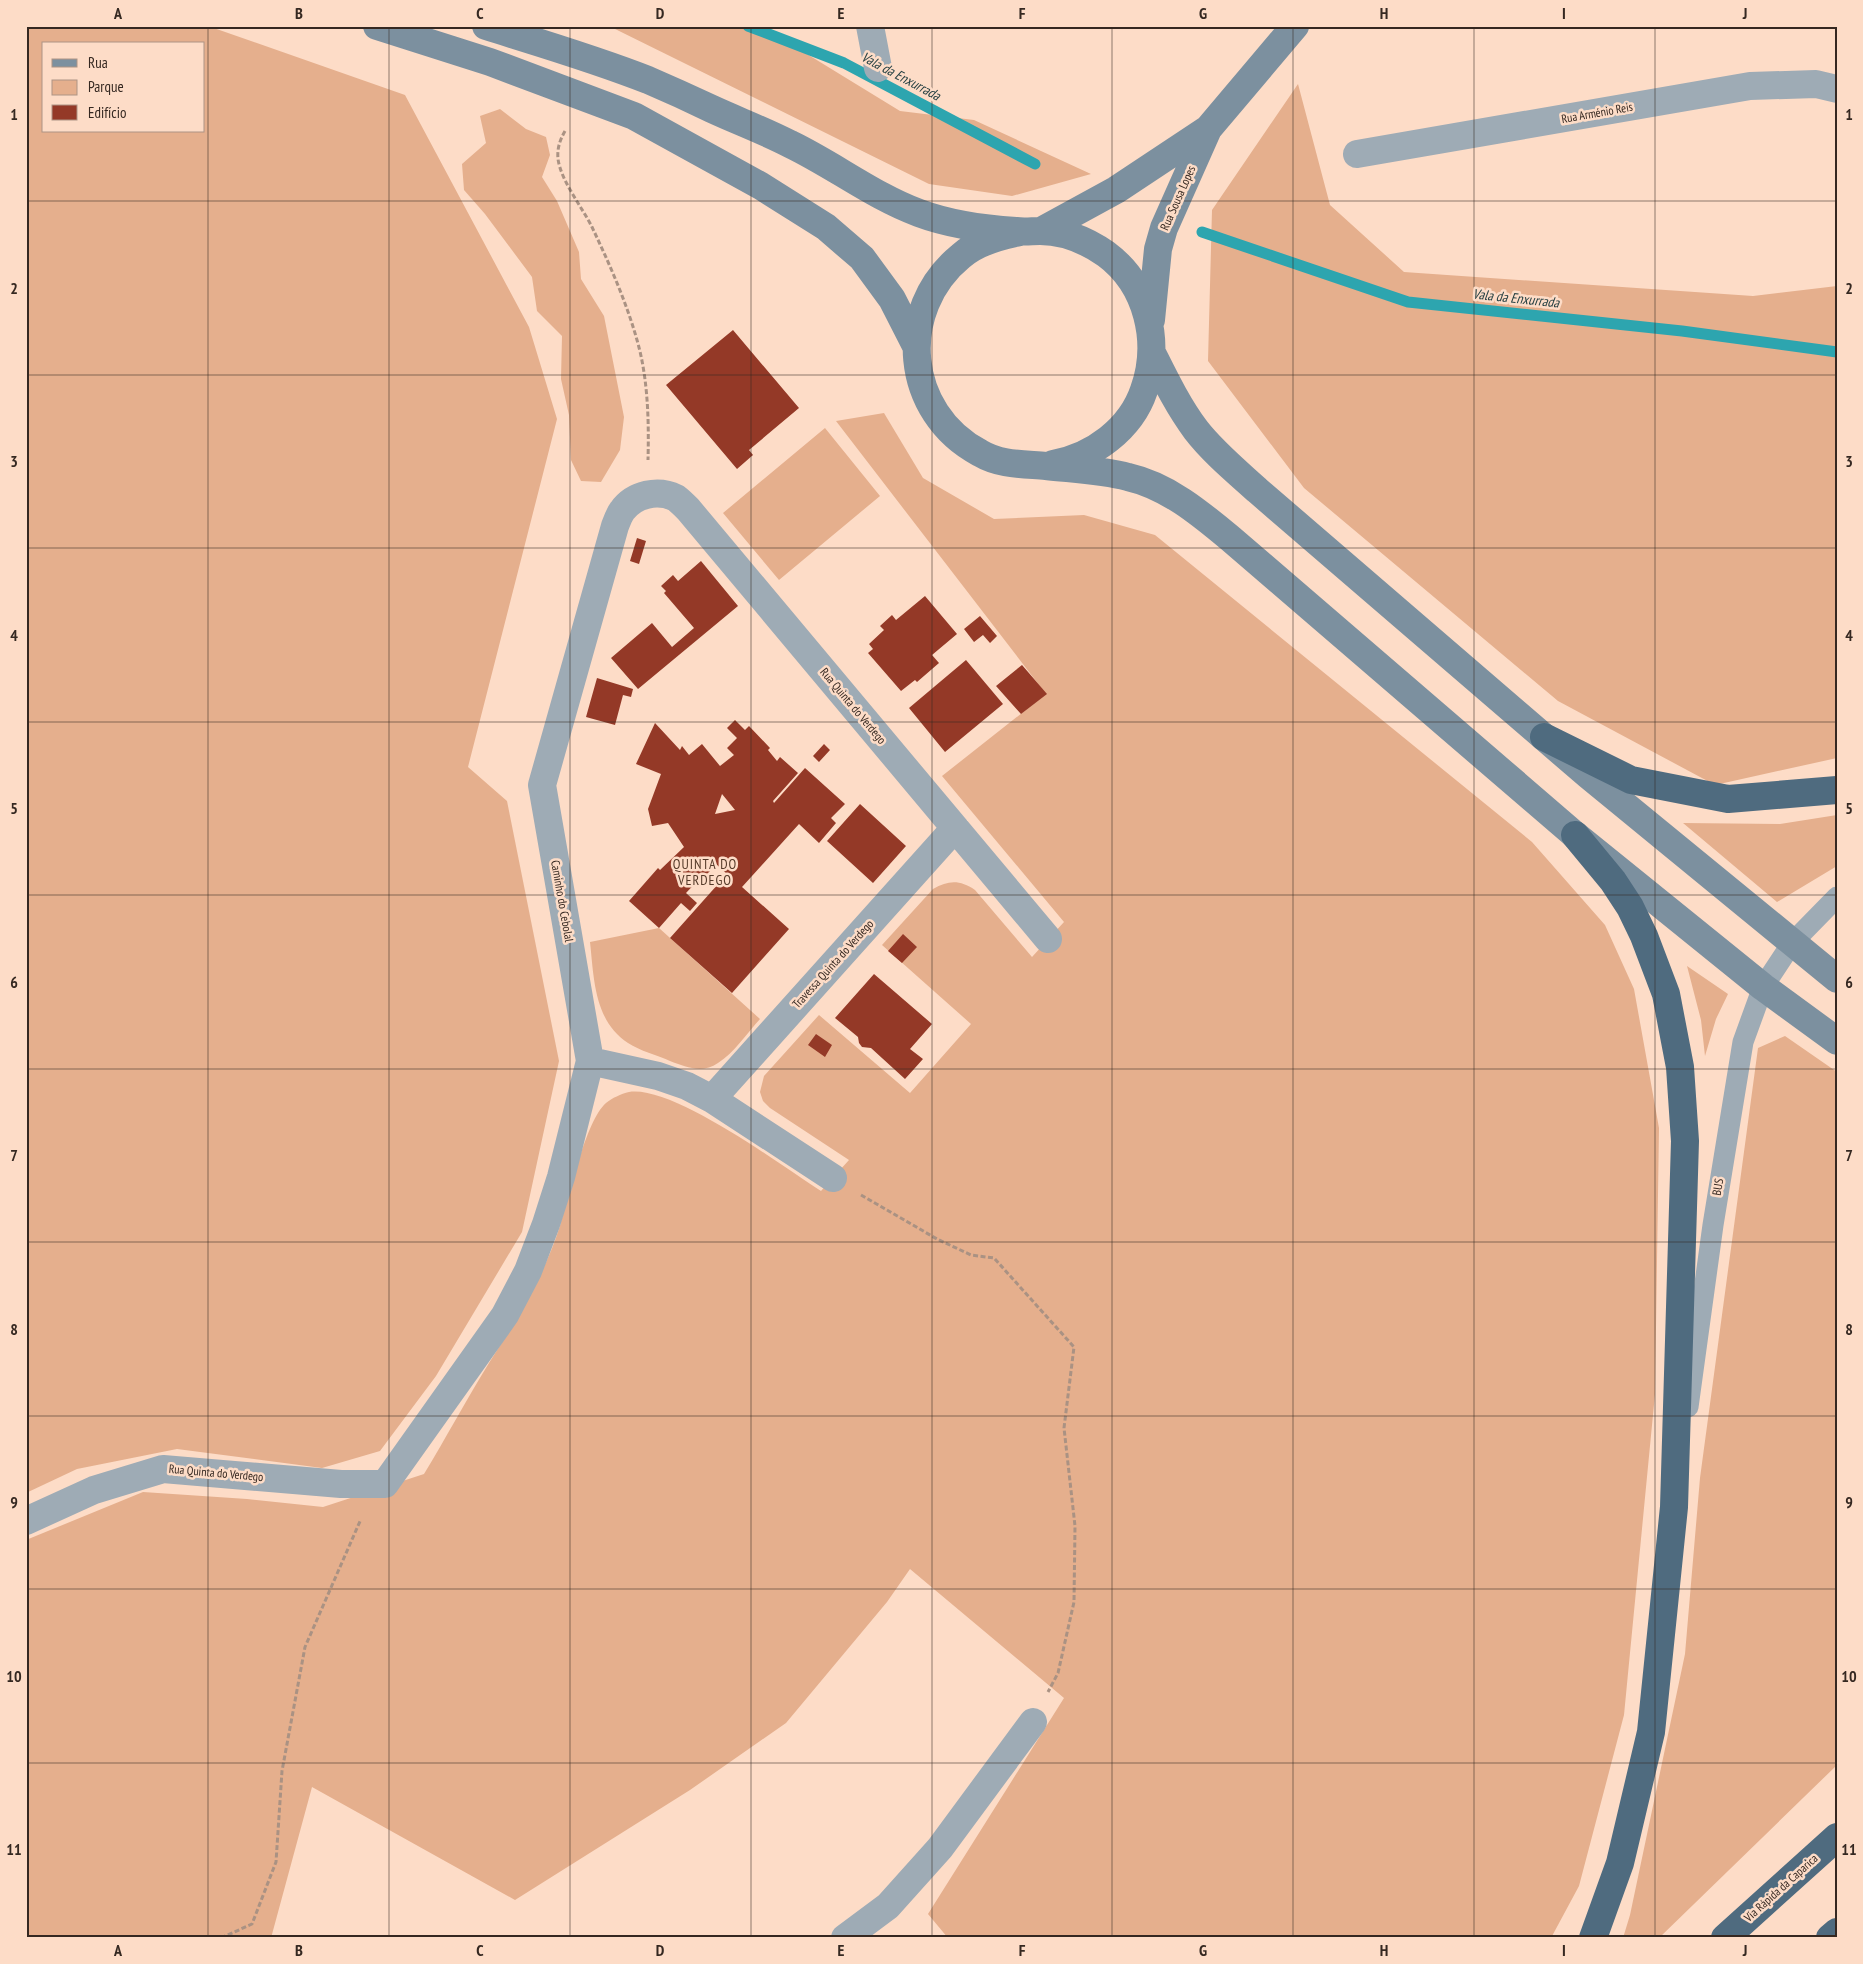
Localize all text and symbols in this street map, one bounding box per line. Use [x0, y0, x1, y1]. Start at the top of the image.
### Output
text: A [113, 3, 123, 23]
text: B [295, 3, 303, 23]
text: C [476, 3, 484, 23]
text: D [656, 3, 665, 23]
text: E [838, 3, 845, 23]
text: F [1019, 3, 1026, 23]
text: G [1199, 3, 1207, 23]
text: H [1380, 3, 1388, 23]
text: I [1562, 3, 1566, 23]
text: J [1742, 3, 1747, 23]
legend [42, 42, 205, 132]
water label: Vala da Enxurrada [858, 48, 945, 105]
text: Rua [88, 53, 108, 72]
text: Parque [88, 77, 124, 96]
street label: Rua Arménio Reis [1560, 99, 1634, 126]
text: Edifício [88, 103, 126, 122]
text: 1 [10, 104, 18, 124]
text: 1 [1845, 104, 1853, 124]
street label: Rua Sousa Lopes [1157, 163, 1198, 232]
text: 2 [10, 278, 18, 298]
text: 2 [1845, 278, 1853, 298]
water label: Vala da Enxurrada [1472, 285, 1562, 312]
text: 3 [10, 451, 18, 471]
text: 3 [1845, 451, 1853, 471]
text: 4 [10, 625, 18, 645]
text: 4 [1845, 625, 1853, 645]
street label: Rua Quinta do Verdego [817, 665, 890, 747]
text: 5 [10, 798, 18, 818]
text: 5 [1845, 798, 1853, 818]
district label: QUINTA DO VERDEGO [673, 855, 737, 889]
street label: Caminho do Cebolal [548, 859, 577, 943]
street label: Travessa Quinta do Verdego [789, 916, 876, 1011]
text: 6 [10, 972, 18, 992]
text: 6 [1845, 972, 1853, 992]
text: 7 [10, 1145, 18, 1165]
text: 7 [1845, 1145, 1853, 1165]
street label: BUS [1709, 1177, 1726, 1197]
text: 8 [10, 1319, 18, 1339]
text: 8 [1845, 1319, 1853, 1339]
street label: Rua Quinta do Verdego [168, 1461, 264, 1484]
text: 9 [10, 1492, 18, 1512]
text: 9 [1845, 1492, 1853, 1512]
text: 10 [6, 1666, 22, 1686]
text: 10 [1841, 1666, 1857, 1686]
text: 11 [6, 1839, 22, 1859]
text: 11 [1841, 1839, 1857, 1859]
street label: Via Rápida da Caparica [1740, 1850, 1821, 1925]
text: A [113, 1940, 123, 1960]
text: B [295, 1940, 303, 1960]
text: C [476, 1940, 484, 1960]
text: D [656, 1940, 665, 1960]
text: E [838, 1940, 845, 1960]
text: F [1019, 1940, 1026, 1960]
text: G [1199, 1940, 1207, 1960]
text: H [1380, 1940, 1388, 1960]
text: I [1562, 1940, 1566, 1960]
text: J [1742, 1940, 1747, 1960]

